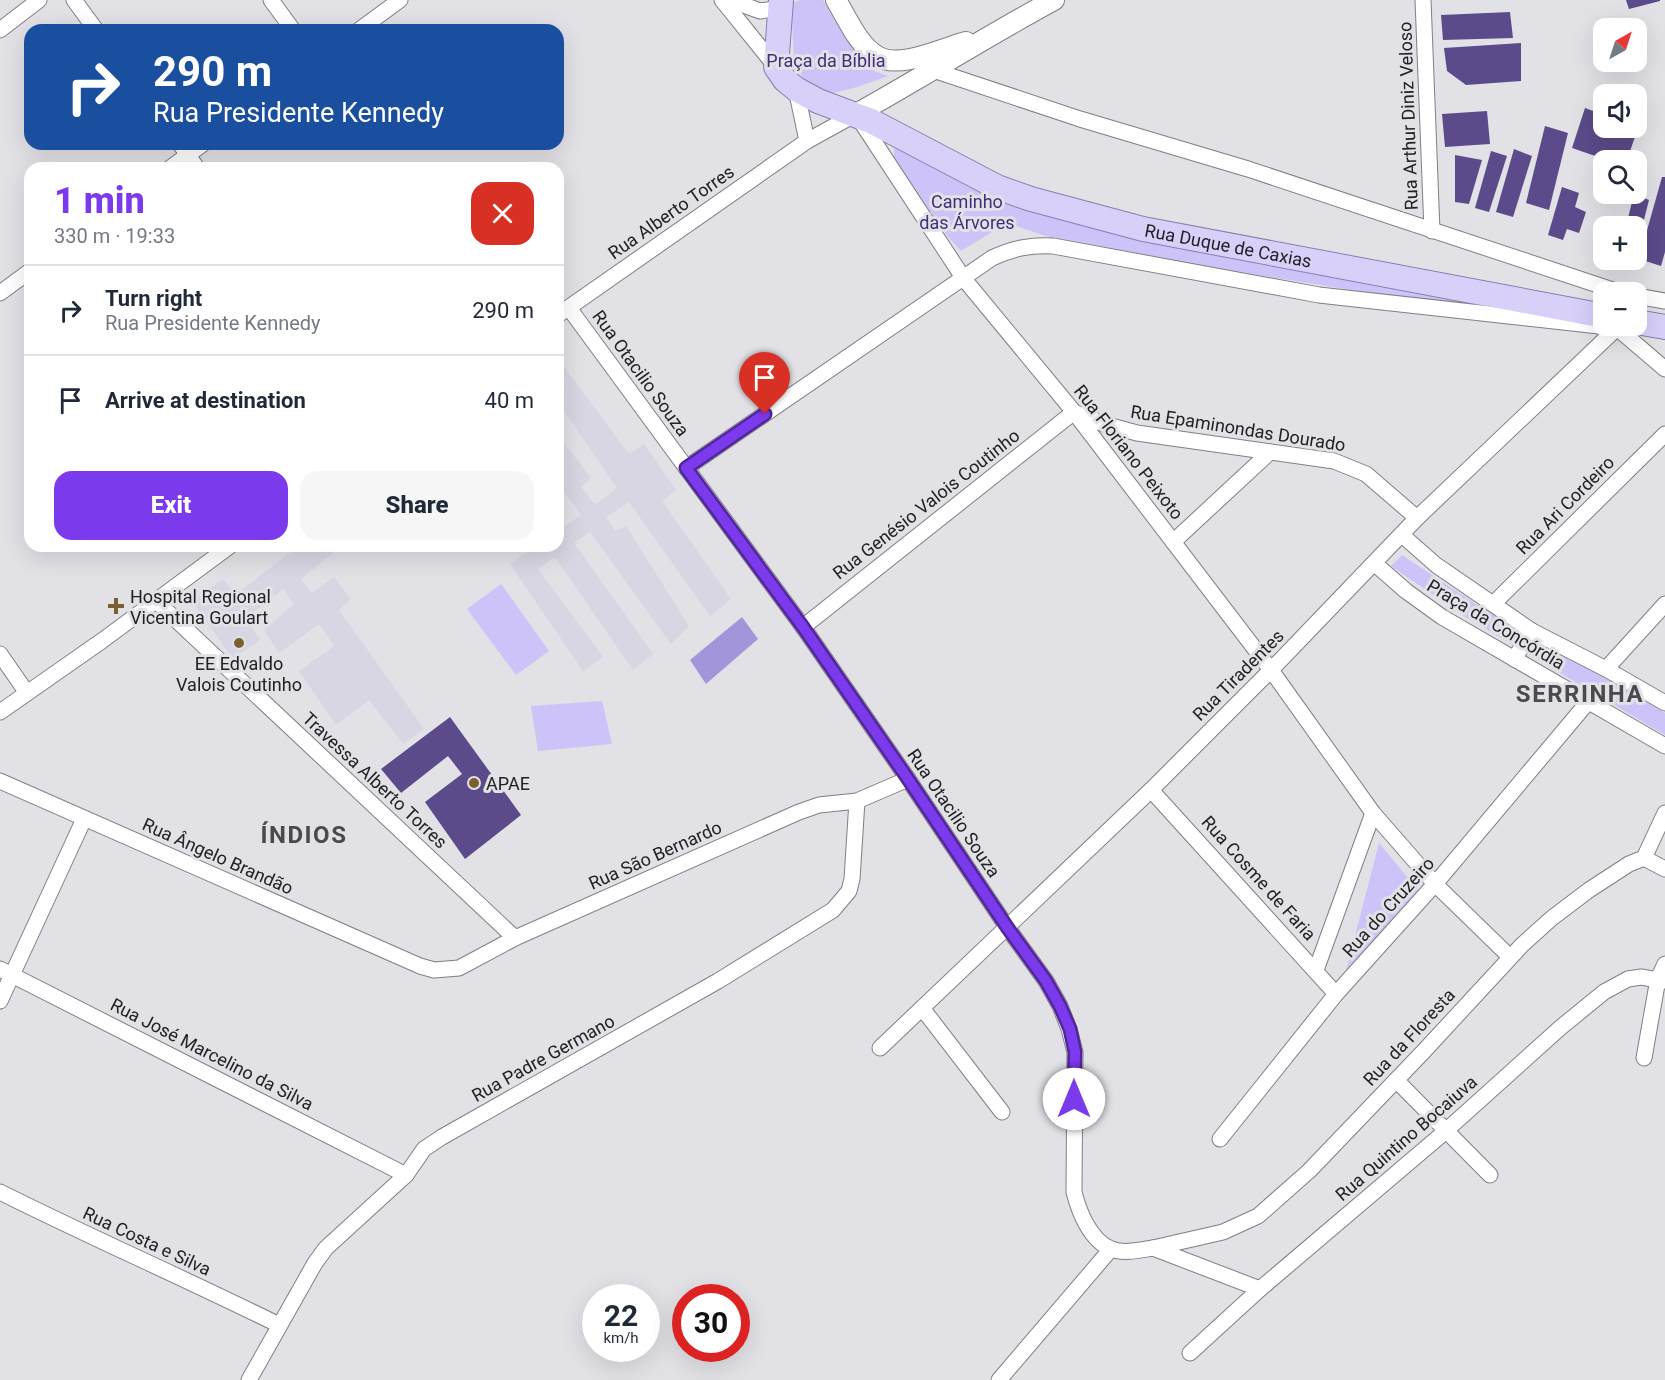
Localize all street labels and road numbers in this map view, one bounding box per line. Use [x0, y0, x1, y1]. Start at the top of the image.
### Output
street label: Rua Arthur Diniz Veloso [1394, 21, 1422, 211]
street label: Rua Alberto Torres [604, 161, 738, 263]
street label: Rua Duque de Caxias [1143, 219, 1313, 271]
street label: Rua Otacilio Souza [588, 306, 694, 440]
street label: Rua Floriano Peixoto [1070, 381, 1188, 523]
street label: Rua Epaminondas Dourado [1129, 401, 1347, 455]
street label: Rua Genésio Valois Coutinho [829, 425, 1023, 583]
street label: Rua Ari Cordeiro [1512, 452, 1618, 558]
street label: Praça da Concórdia [1423, 575, 1569, 673]
street label: Rua Tiradentes [1188, 625, 1288, 725]
street label: Travessa Alberto Torres [298, 708, 452, 852]
street label: Rua Otacilio Souza [903, 745, 1005, 881]
street label: Rua Cosme de Faria [1198, 811, 1320, 945]
street label: Rua Ângelo Brandão [139, 813, 297, 899]
street label: Rua São Bernardo [585, 816, 725, 894]
street label: Rua do Cruzeiro [1338, 853, 1438, 961]
street label: Rua da Floresta [1359, 984, 1459, 1090]
street label: Rua José Marcelino da Silva [107, 994, 317, 1114]
street label: Rua Padre Germano [468, 1010, 618, 1106]
street label: Rua Quintino Bocaiuva [1331, 1071, 1481, 1205]
street label: Rua Costa e Silva [80, 1202, 214, 1280]

